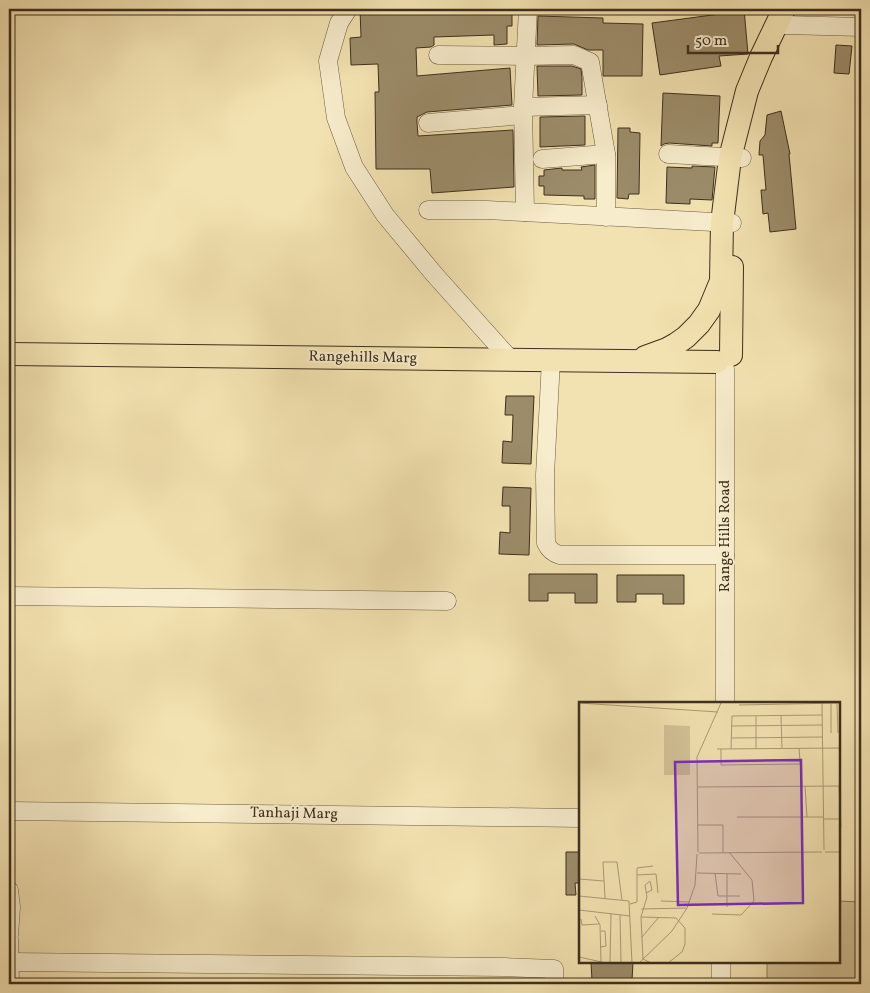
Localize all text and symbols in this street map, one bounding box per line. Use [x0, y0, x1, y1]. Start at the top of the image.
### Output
scale bar [688, 22, 778, 54]
text: 50 m [695, 31, 727, 52]
street label: Rangehills Marg [308, 347, 418, 369]
street label: Range Hills Road [715, 480, 736, 592]
inset map [579, 702, 840, 963]
street label: Tanhaji Marg [250, 803, 338, 825]

